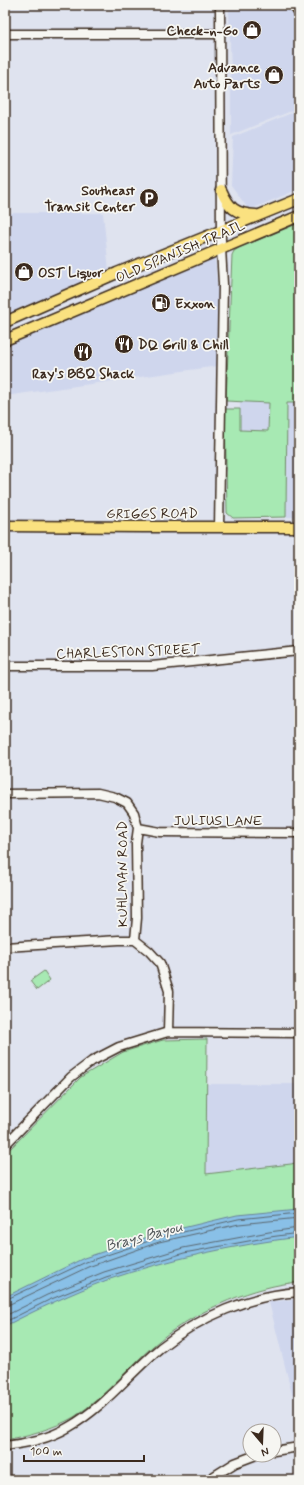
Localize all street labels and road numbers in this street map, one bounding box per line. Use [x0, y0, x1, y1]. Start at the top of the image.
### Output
street label: OLD SPANISH TRAIL [113, 216, 248, 287]
street label: GRIGGS ROAD [106, 505, 198, 523]
street label: CHARLESTON STREET [56, 640, 201, 664]
street label: JULIUS LANE [173, 812, 263, 830]
street label: KUHLMAN ROAD [114, 821, 132, 927]

